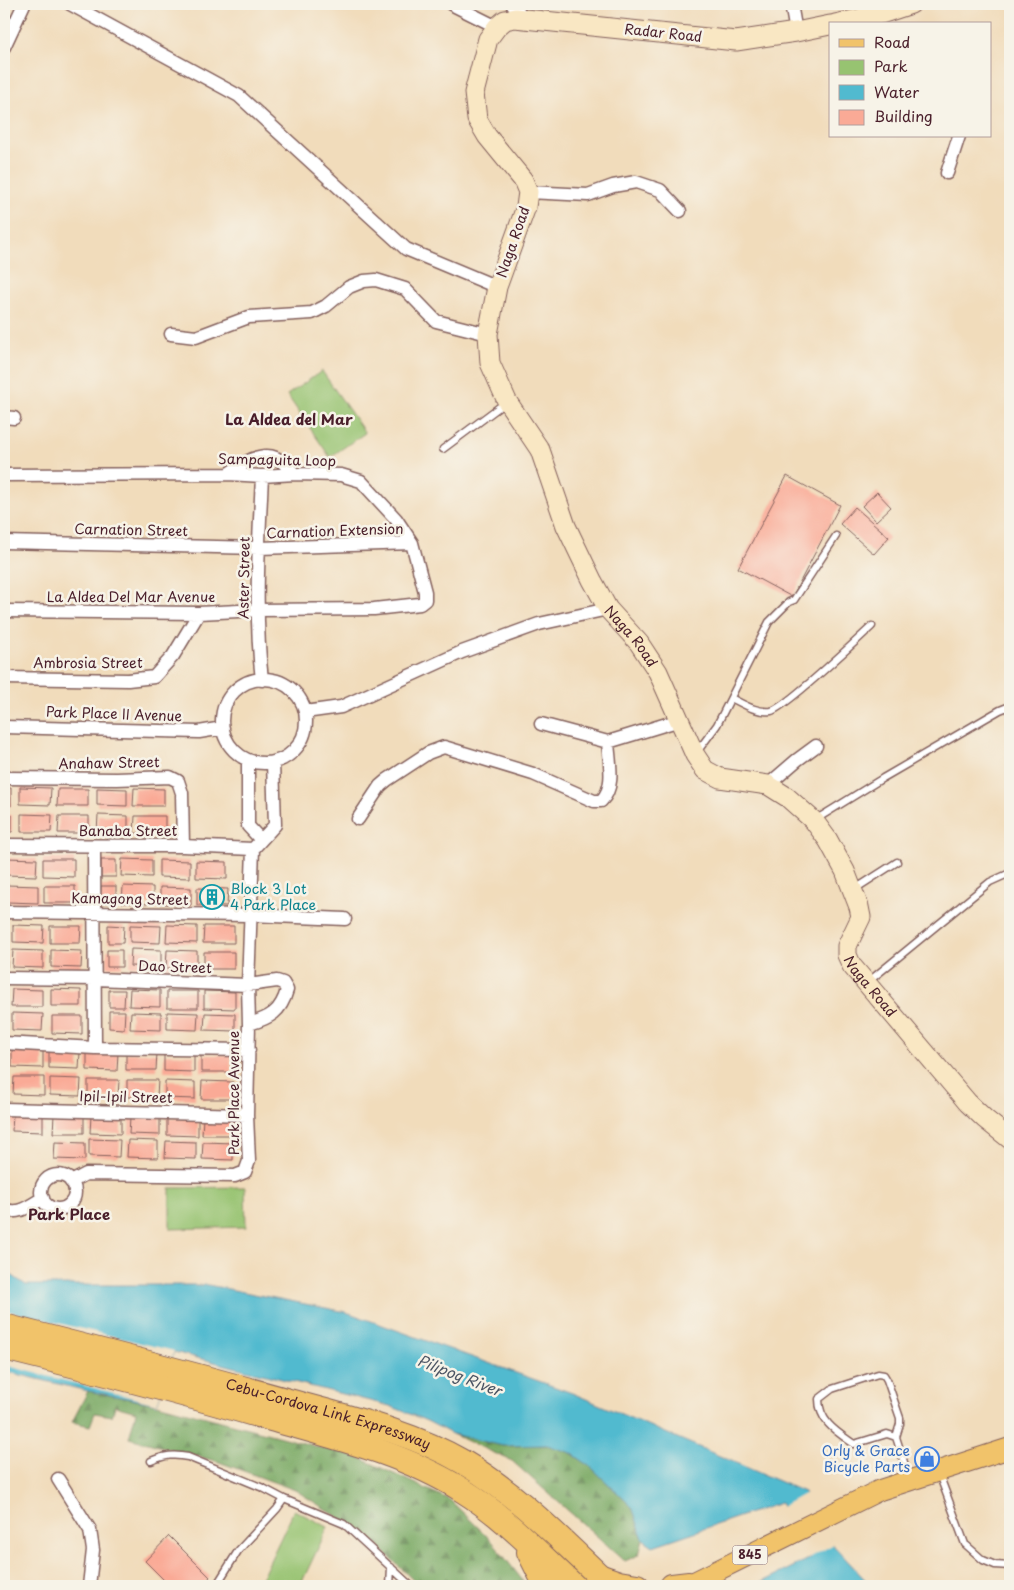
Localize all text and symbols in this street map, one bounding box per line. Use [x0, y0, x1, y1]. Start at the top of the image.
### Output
street label: Radar Road [623, 18, 703, 47]
legend [829, 22, 992, 138]
text: Road [874, 30, 910, 53]
text: Park [874, 54, 908, 77]
text: Water [874, 80, 919, 103]
text: Building [874, 104, 933, 127]
street label: Naga Road [491, 203, 535, 280]
district label: La Aldea del Mar [225, 407, 353, 430]
street label: Sampaguita Loop [218, 448, 336, 471]
street label: Carnation Street [74, 518, 188, 541]
street label: Carnation Extension [266, 518, 404, 543]
street label: Aster Street [232, 536, 255, 619]
street label: La Aldea Del Mar Avenue [47, 586, 215, 607]
street label: Naga Road [600, 601, 663, 671]
street label: Ambrosia Street [33, 652, 143, 673]
street label: Park Place II Avenue [46, 701, 183, 726]
street label: Anahaw Street [58, 751, 160, 774]
street label: Banaba Street [79, 820, 178, 841]
place label: Block 3 Lot 4 Park Place [230, 878, 317, 915]
building icon: Block 3 Lot 4 Park Place [199, 884, 225, 910]
street label: Kamagong Street [71, 887, 189, 910]
street label: Naga Road [839, 952, 902, 1021]
street label: Dao Street [138, 955, 212, 978]
street label: Park Place Avenue [223, 1031, 244, 1155]
street label: Ipil-Ipil Street [79, 1085, 173, 1108]
district label: Park Place [28, 1202, 110, 1225]
water label: Pilipog River [414, 1348, 507, 1402]
street label: Cebu-Cordova Link Expressway [223, 1373, 434, 1455]
place label: Orly & Grace Bicycle Parts [822, 1440, 910, 1477]
shop icon: Orly & Grace Bicycle Parts [914, 1446, 940, 1472]
road number: 845 [732, 1546, 768, 1564]

